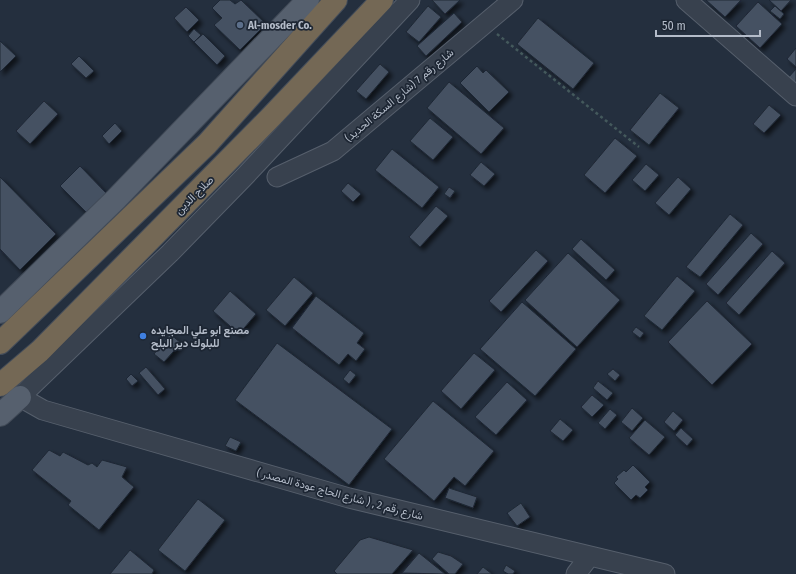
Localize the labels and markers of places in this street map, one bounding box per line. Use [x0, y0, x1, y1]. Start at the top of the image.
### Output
place label: Al-mosder Co. [247, 19, 312, 32]
marker: Al-mosder Co. [235, 20, 245, 30]
place label: مصنع ابو علي المجايده للبلوك دير البلح [151, 324, 249, 351]
marker: مصنع ابو علي المجايده للبلوك دير البلح [138, 331, 148, 341]

